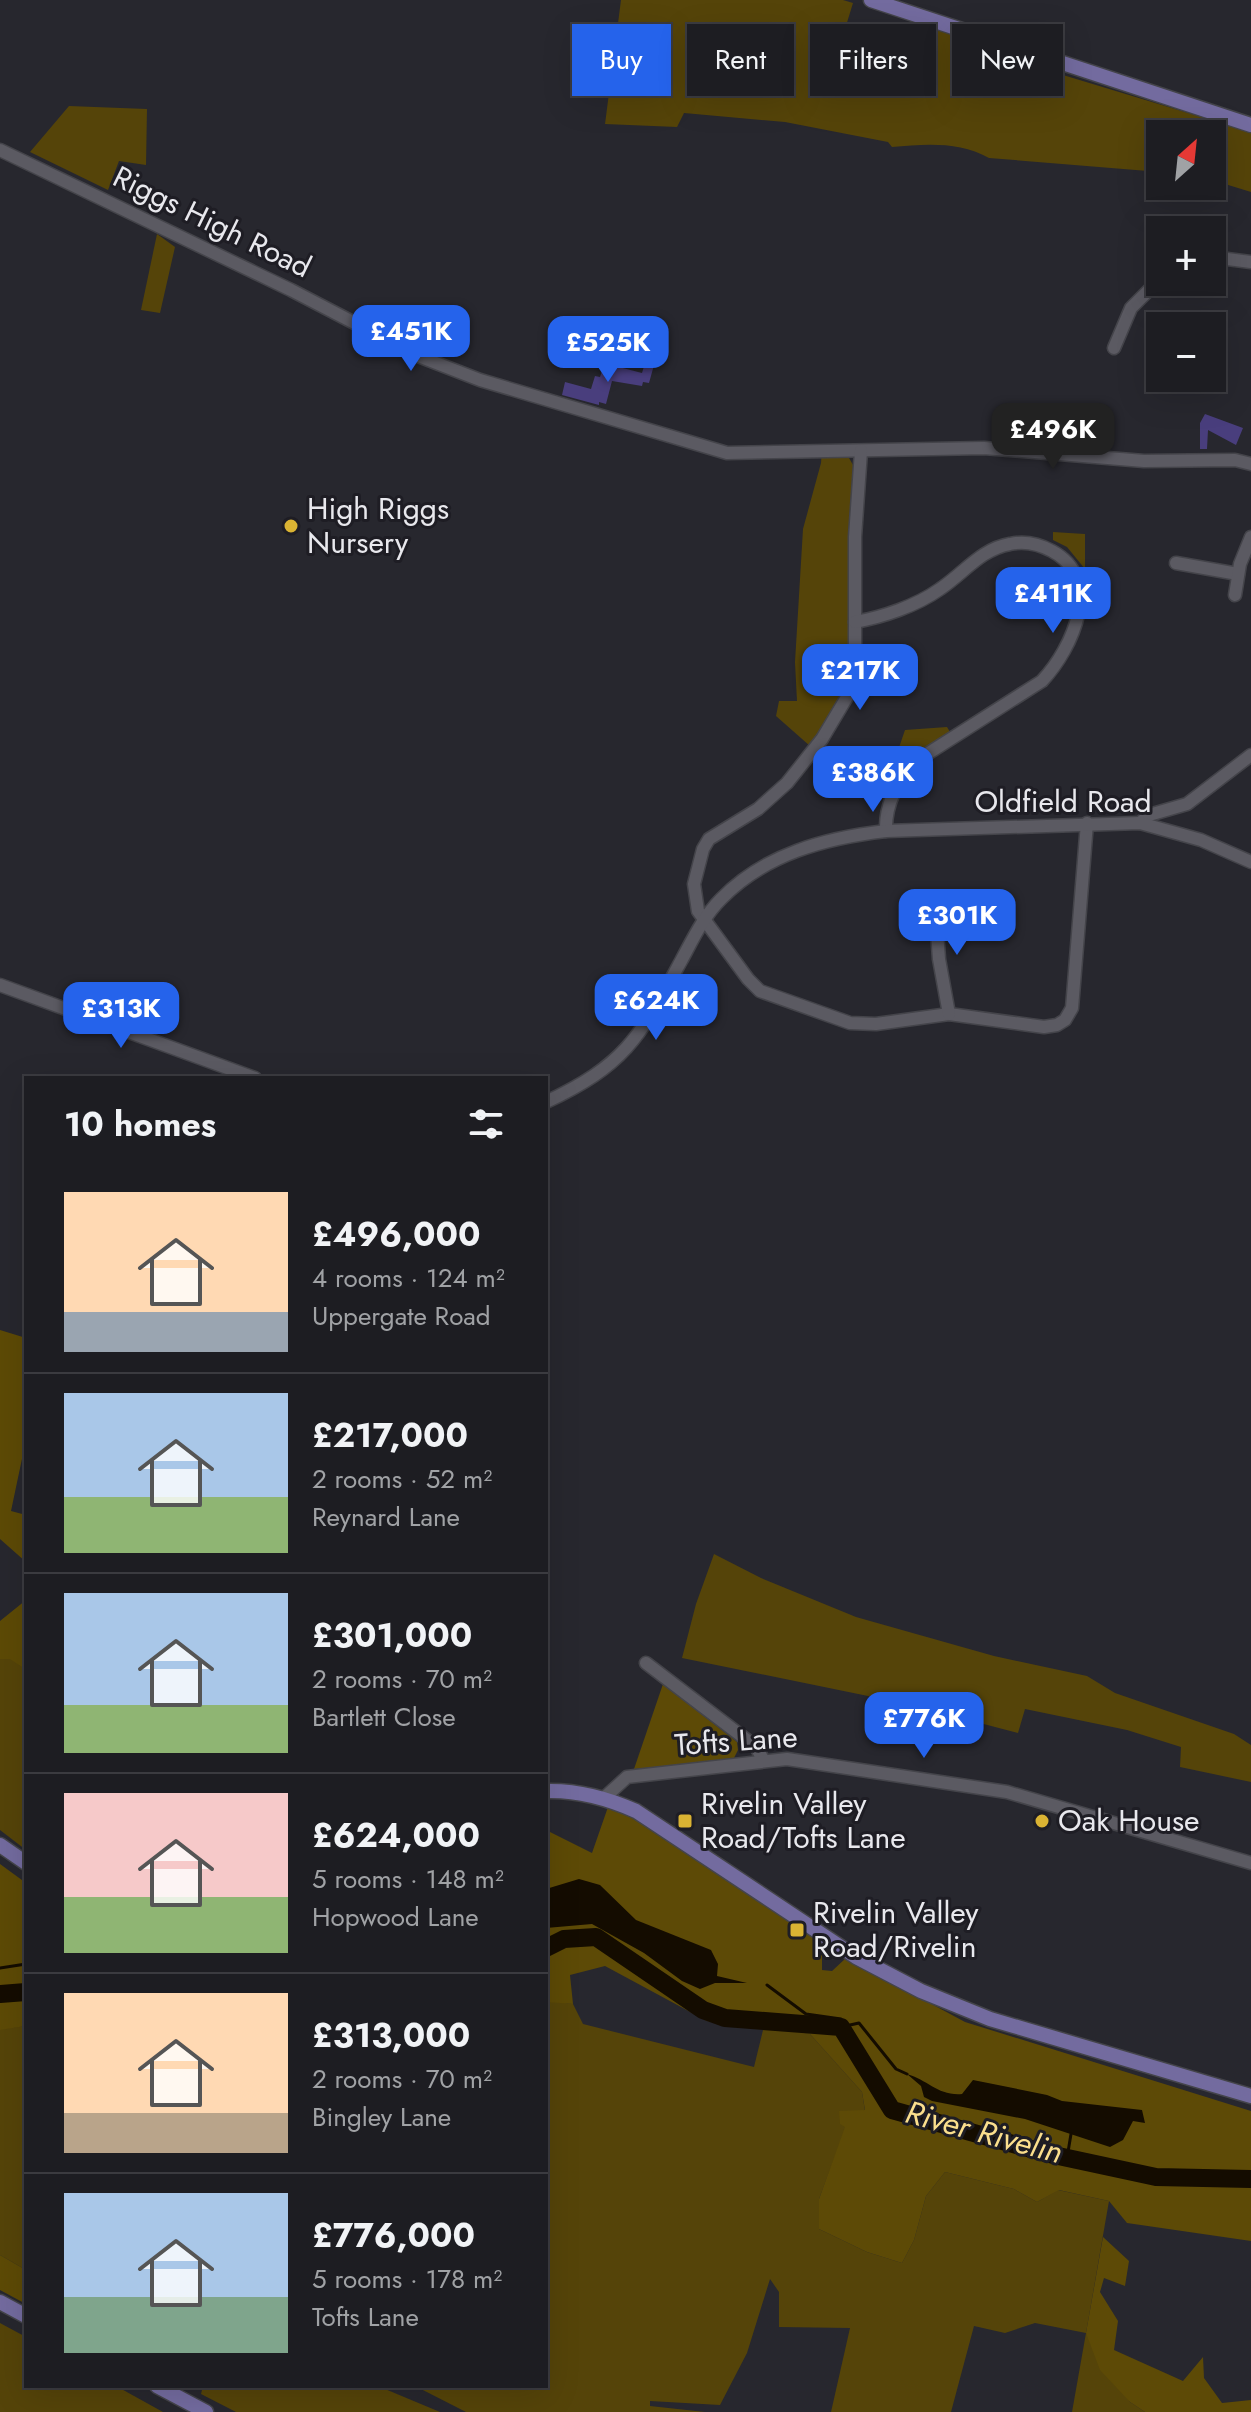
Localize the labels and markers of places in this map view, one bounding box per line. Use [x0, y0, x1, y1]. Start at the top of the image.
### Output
pin: £451K [355, 305, 467, 373]
pin: £525K [552, 316, 664, 384]
pin: £496K [997, 403, 1109, 471]
place label: High Riggs Nursery [307, 487, 449, 564]
marker: High Riggs Nursery [282, 517, 300, 535]
pin: £411K [997, 567, 1109, 635]
pin: £217K [804, 644, 916, 712]
pin: £386K [817, 746, 929, 814]
pin: £301K [901, 889, 1013, 957]
pin: £624K [600, 974, 712, 1042]
pin: £313K [65, 982, 177, 1050]
pin: £776K [868, 1692, 980, 1760]
place label: Rivelin Valley Road/Tofts Lane [701, 1782, 906, 1859]
place label: Oak House [1058, 1799, 1199, 1842]
marker: Rivelin Valley Road/Tofts Lane [676, 1812, 694, 1830]
marker: Oak House [1033, 1812, 1051, 1830]
place label: Rivelin Valley Road/Rivelin [813, 1891, 979, 1968]
marker: Rivelin Valley Road/Rivelin [788, 1921, 806, 1939]

